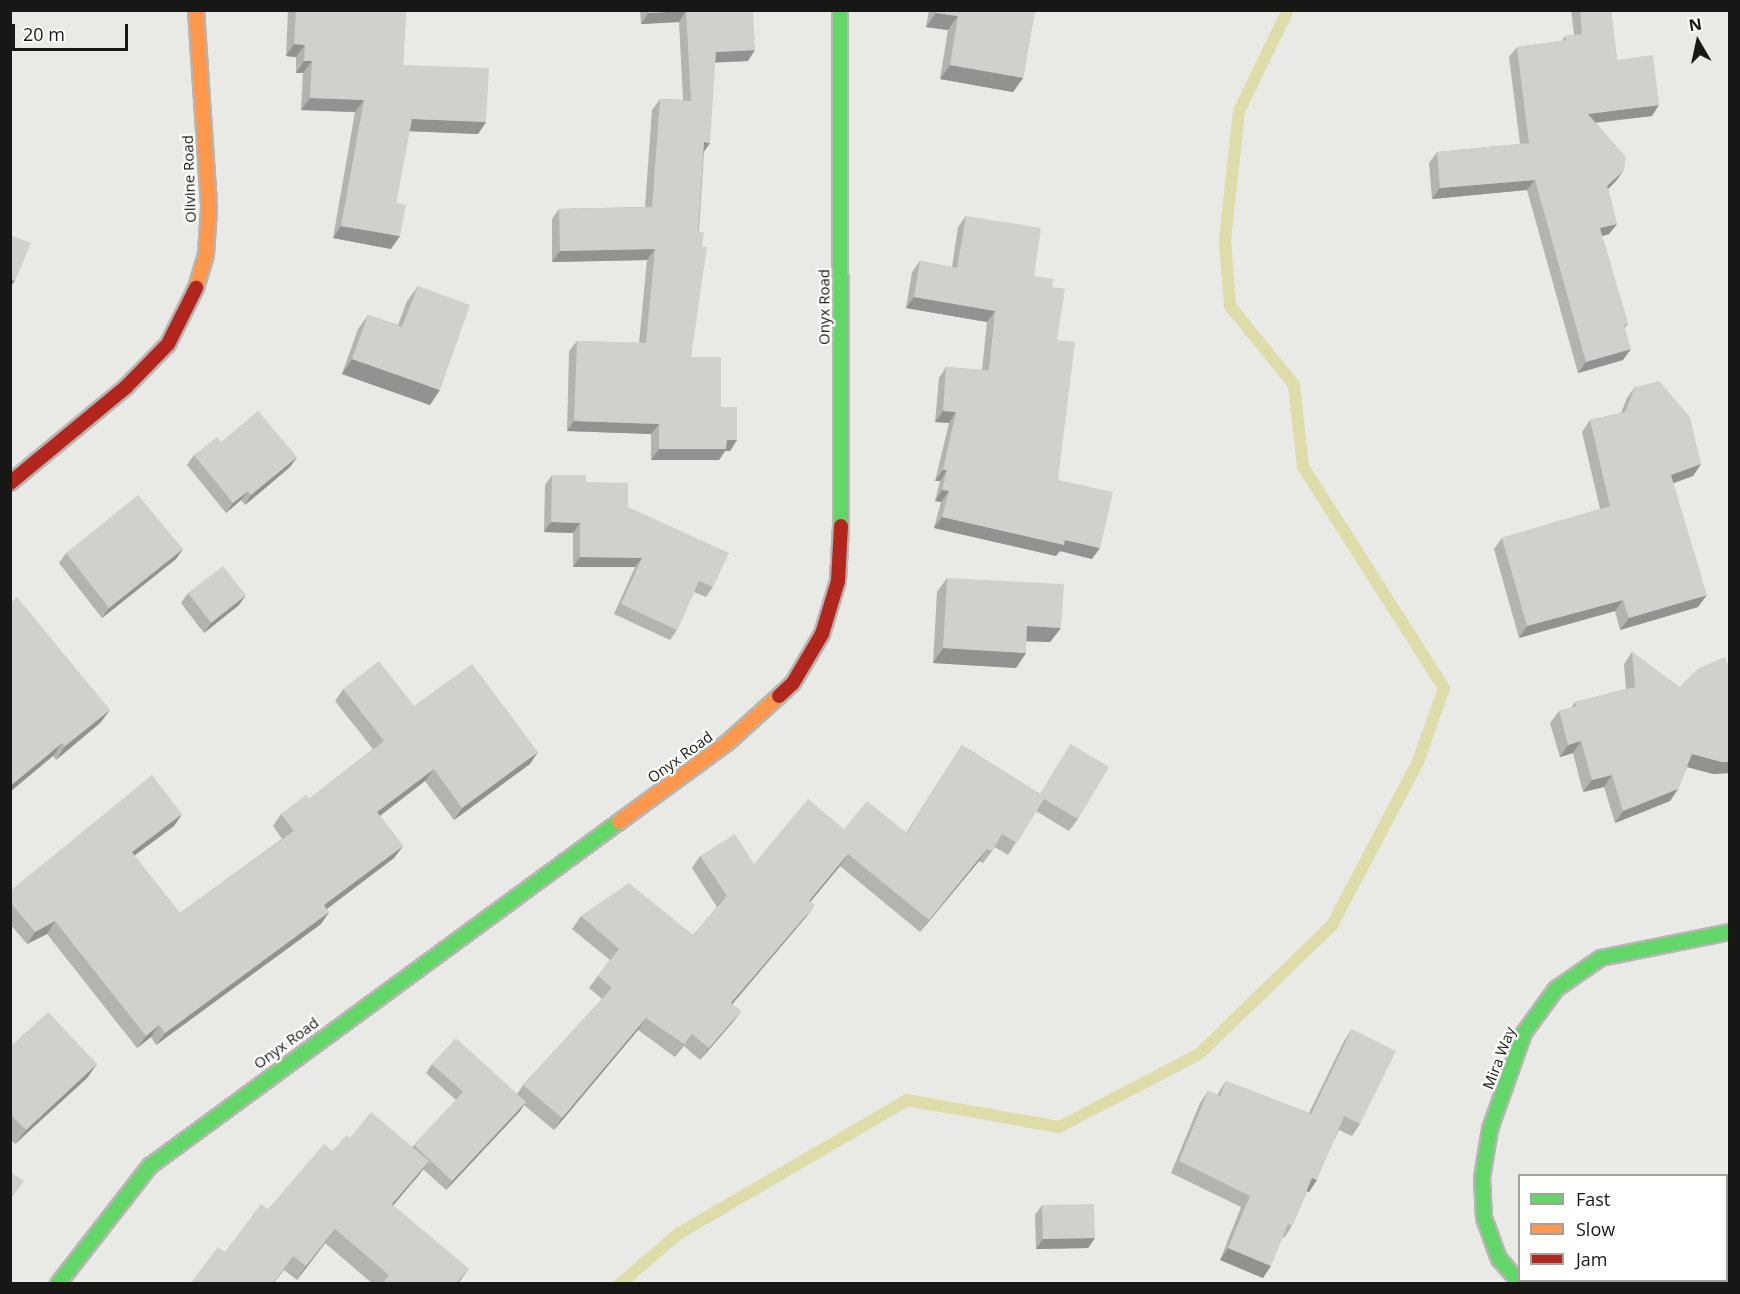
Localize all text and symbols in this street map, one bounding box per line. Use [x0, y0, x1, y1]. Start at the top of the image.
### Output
scale bar [15, 12, 130, 50]
north arrow [1668, 12, 1728, 72]
text: N [1687, 12, 1703, 36]
text: 20 m [23, 22, 65, 46]
street label: Olivine Road [178, 135, 200, 223]
street label: Onyx Road [815, 269, 833, 345]
street label: Onyx Road [644, 727, 716, 787]
street label: Onyx Road [250, 1013, 322, 1073]
street label: Mira Way [1479, 1024, 1519, 1092]
legend [1518, 1174, 1728, 1282]
text: Fast [1576, 1187, 1610, 1211]
text: Slow [1576, 1217, 1615, 1241]
text: Jam [1576, 1247, 1608, 1271]

